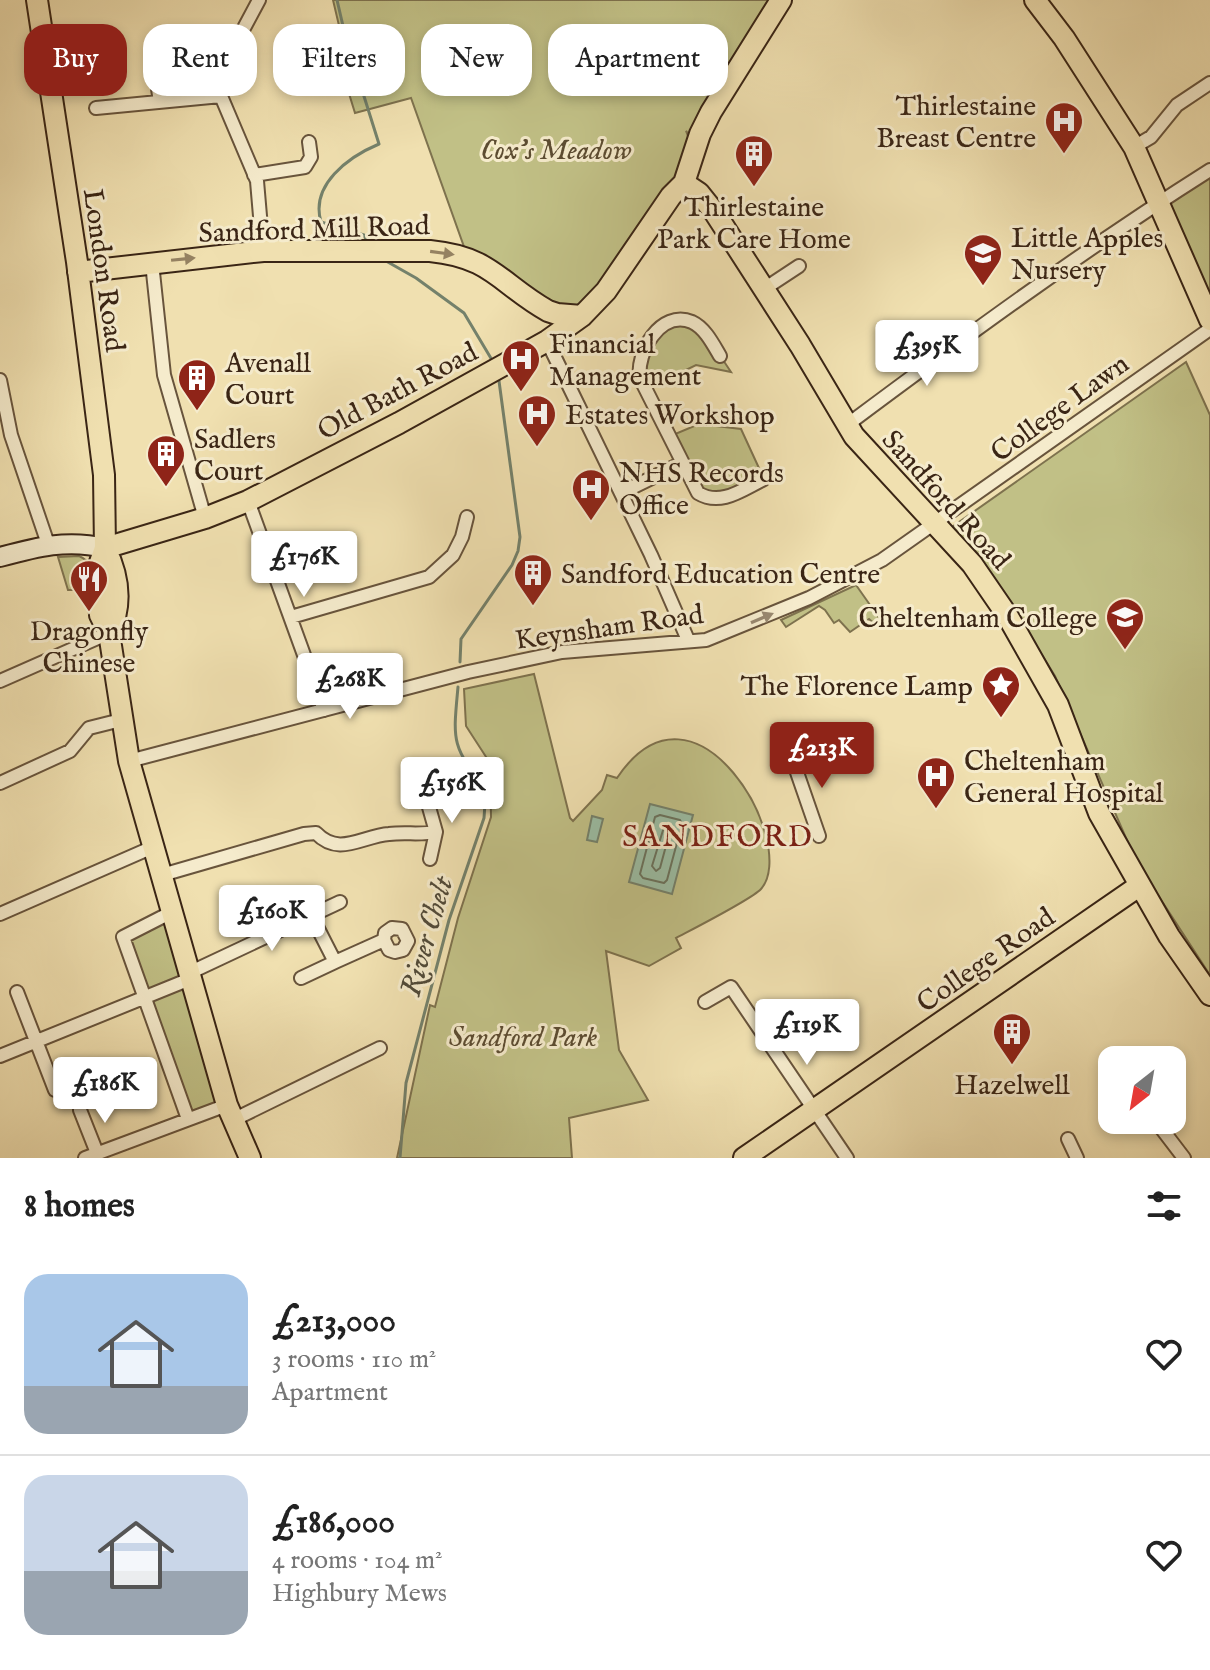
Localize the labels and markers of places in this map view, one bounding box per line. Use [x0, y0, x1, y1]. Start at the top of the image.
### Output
place label: Thirlestaine Breast Centre [876, 90, 1036, 157]
hospital icon: Thirlestaine Breast Centre [1043, 100, 1085, 155]
building icon: Thirlestaine Park Care Home [733, 133, 775, 188]
place label: Thirlestaine Park Care Home [657, 191, 851, 258]
place label: Little Apples Nursery [1011, 222, 1163, 289]
school or university icon: Little Apples Nursery [962, 232, 1004, 287]
pin: £395K [871, 320, 983, 388]
place label: Financial Management [549, 328, 702, 395]
hospital icon: Financial Management [500, 338, 542, 393]
place label: Avenall Court [224, 347, 311, 414]
building icon: Avenall Court [176, 357, 218, 412]
hospital icon: Estates Workshop [516, 393, 558, 448]
place label: Estates Workshop [565, 399, 775, 434]
place label: Sadlers Court [194, 423, 276, 490]
building icon: Sadlers Court [145, 433, 187, 488]
place label: NHS Records Office [619, 457, 784, 524]
hospital icon: NHS Records Office [570, 467, 612, 522]
pin: £176K [248, 531, 360, 599]
building icon: Sandford Education Centre [512, 552, 554, 607]
restaurant icon: Dragonfly Chinese [68, 558, 110, 613]
place label: Sandford Education Centre [561, 558, 880, 593]
school or university icon: Cheltenham College [1104, 596, 1146, 651]
place label: Cheltenham College [858, 602, 1097, 637]
place label: Dragonfly Chinese [30, 615, 149, 682]
pin: £268K [294, 653, 406, 721]
place icon: The Florence Lamp [980, 664, 1022, 719]
place label: The Florence Lamp [741, 670, 973, 705]
pin: £213K [766, 722, 878, 790]
place label: Cheltenham General Hospital [964, 745, 1164, 812]
hospital icon: Cheltenham General Hospital [915, 755, 957, 810]
pin: £156K [396, 757, 508, 825]
pin: £160K [216, 885, 328, 953]
pin: £119K [751, 999, 863, 1067]
building icon: Hazelwell [991, 1011, 1033, 1066]
pin: £186K [49, 1057, 161, 1125]
place label: Hazelwell [954, 1069, 1070, 1104]

